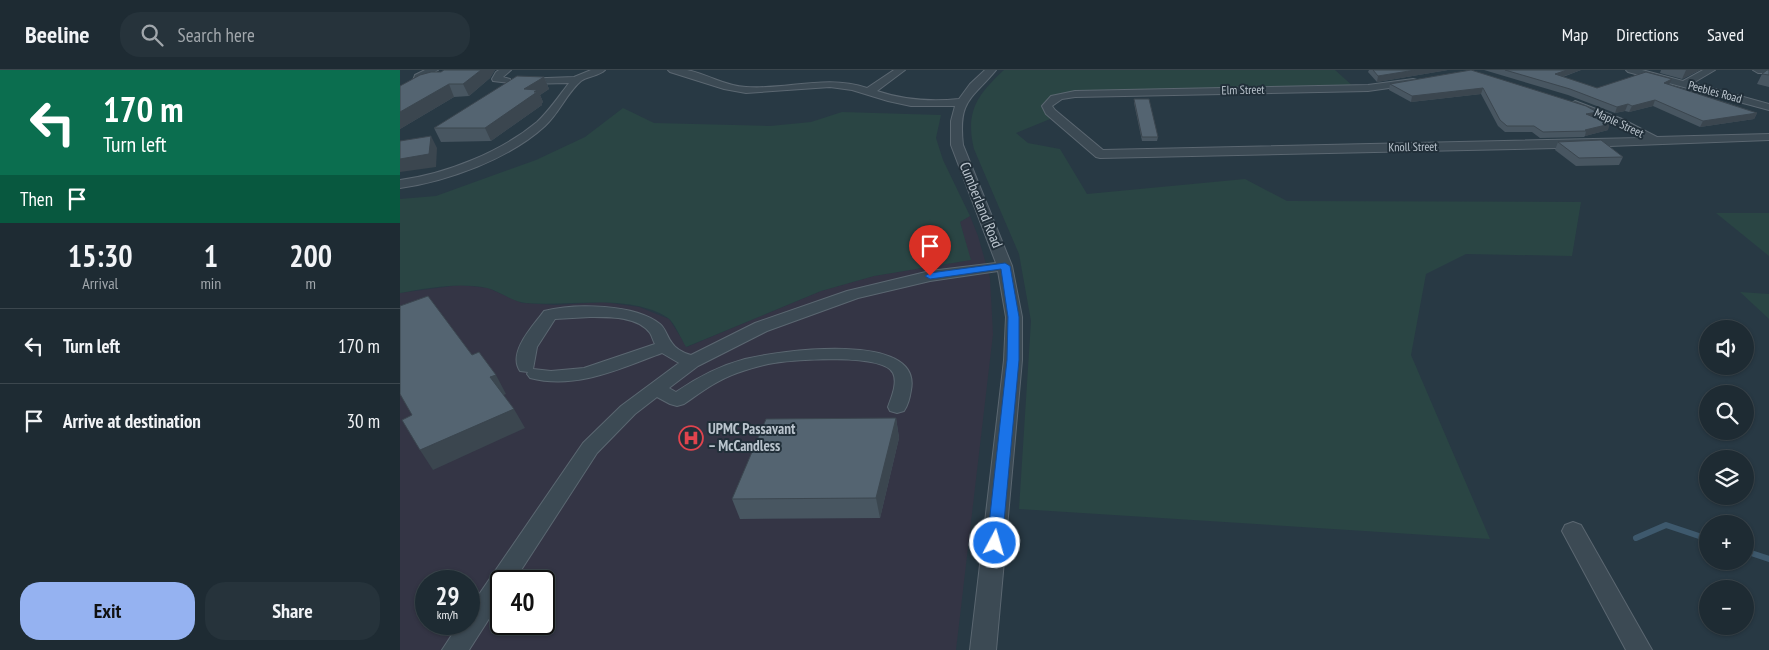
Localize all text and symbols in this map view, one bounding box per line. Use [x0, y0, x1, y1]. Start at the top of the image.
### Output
search box [120, 12, 470, 57]
text: Beeline [25, 19, 90, 50]
icon: search [138, 21, 166, 49]
text: Search here [178, 23, 255, 47]
text: Map [1562, 23, 1588, 46]
text: Directions [1616, 23, 1679, 46]
text: Saved [1707, 23, 1744, 46]
street label: Peebles Road [1687, 77, 1744, 106]
street label: Elm Street [1221, 82, 1265, 97]
text: 170 m [103, 86, 184, 132]
icon: left [20, 90, 85, 155]
street label: Maple Street [1592, 105, 1647, 141]
text: Turn left [103, 130, 167, 158]
street label: Knoll Street [1388, 139, 1438, 154]
street label: Cumberland Road [956, 159, 1007, 251]
icon: arrive [63, 185, 91, 213]
text: Then [20, 187, 53, 211]
pin [909, 225, 951, 276]
icon: arrive [916, 232, 944, 260]
text: 15:30 [68, 236, 133, 275]
text: 1 [204, 236, 218, 275]
text: 200 [289, 236, 332, 275]
text: Arrival [82, 273, 118, 293]
text: min [200, 273, 221, 293]
text: m [305, 273, 316, 293]
map controls [1699, 320, 1754, 635]
button: sound [1699, 320, 1754, 375]
icon: left [20, 332, 48, 360]
text: Turn left [63, 334, 120, 358]
text: 170 m [338, 334, 380, 358]
button: search [1699, 385, 1754, 440]
icon: arrive [20, 407, 48, 435]
text: Arrive at destination [63, 409, 201, 433]
text: 30 m [347, 409, 380, 433]
place label: UPMC Passavant – McCandless [708, 419, 796, 455]
hospital icon: UPMC Passavant – McCandless [678, 425, 704, 451]
button: layers [1699, 450, 1754, 505]
button: + [1699, 515, 1754, 570]
position arrow [968, 516, 1020, 568]
speed limit sign: 40 [490, 570, 555, 635]
text: 29 [436, 580, 459, 612]
button: − [1699, 580, 1754, 635]
button: Exit [20, 582, 195, 640]
button: Share [205, 582, 380, 640]
text: km/h [437, 607, 458, 622]

